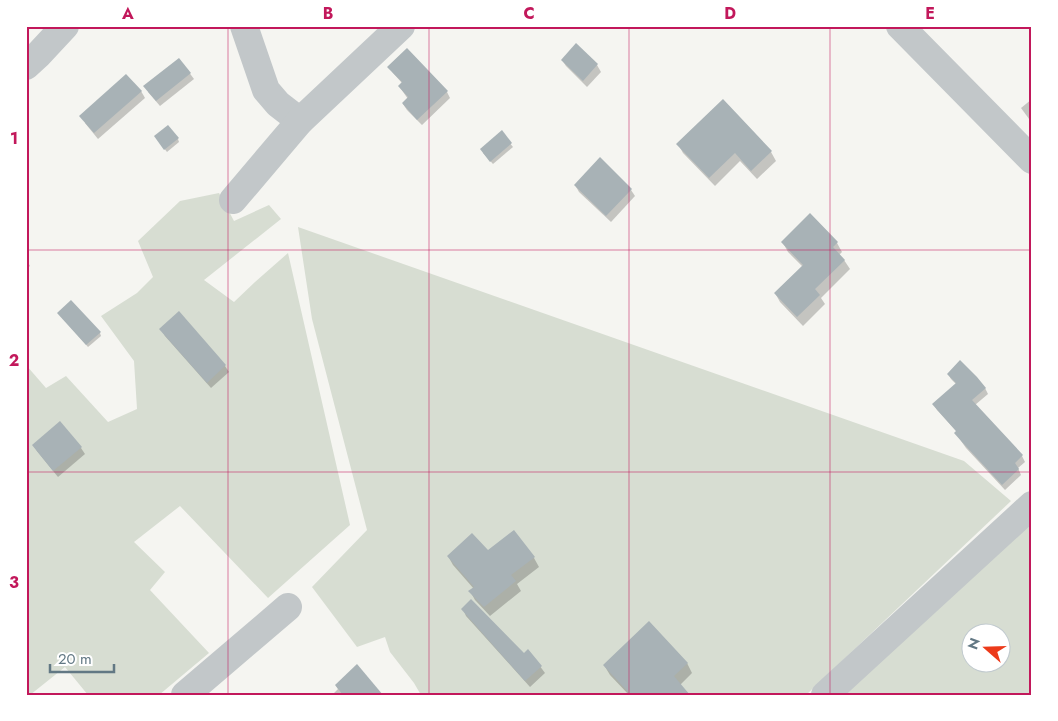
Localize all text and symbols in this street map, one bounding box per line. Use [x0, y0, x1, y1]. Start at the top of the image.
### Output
text: A [121, 2, 134, 25]
text: B [323, 2, 333, 25]
text: C [523, 2, 535, 25]
text: D [724, 2, 736, 25]
text: E [925, 2, 935, 25]
text: 1 [10, 127, 18, 150]
text: 2 [9, 349, 19, 372]
text: 3 [9, 571, 19, 594]
north arrow [960, 624, 1010, 674]
text: N [962, 635, 985, 652]
scale bar [50, 641, 114, 673]
text: 20 m [58, 648, 92, 670]

